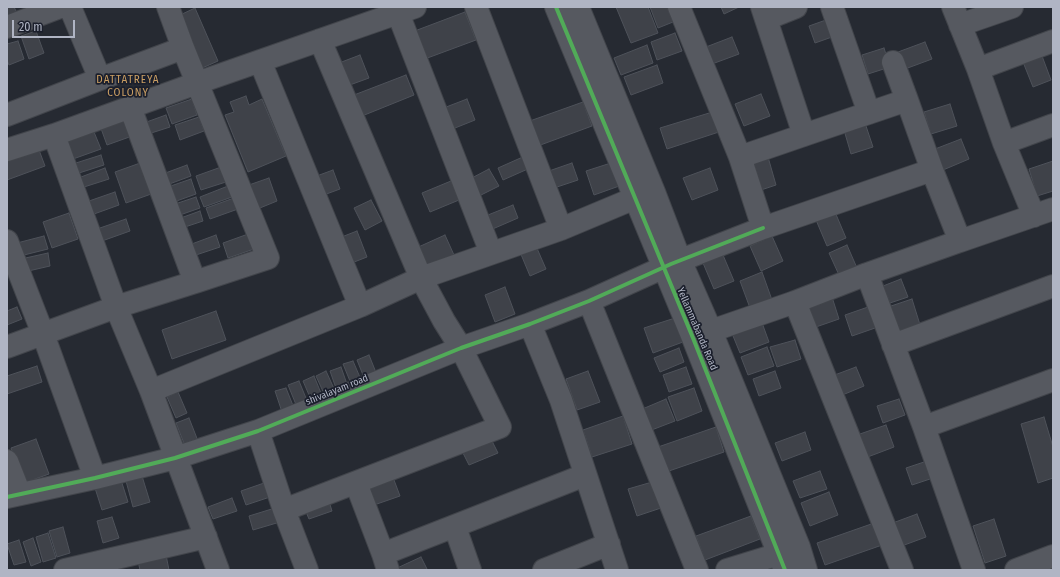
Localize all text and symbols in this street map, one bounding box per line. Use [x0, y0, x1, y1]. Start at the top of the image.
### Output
scale bar [14, 12, 77, 38]
text: 20 m [19, 20, 43, 34]
district label: DATTATREYA COLONY [96, 73, 160, 99]
street label: Yellammabanda Road [674, 286, 720, 372]
street label: shivalayam road [304, 372, 370, 408]

